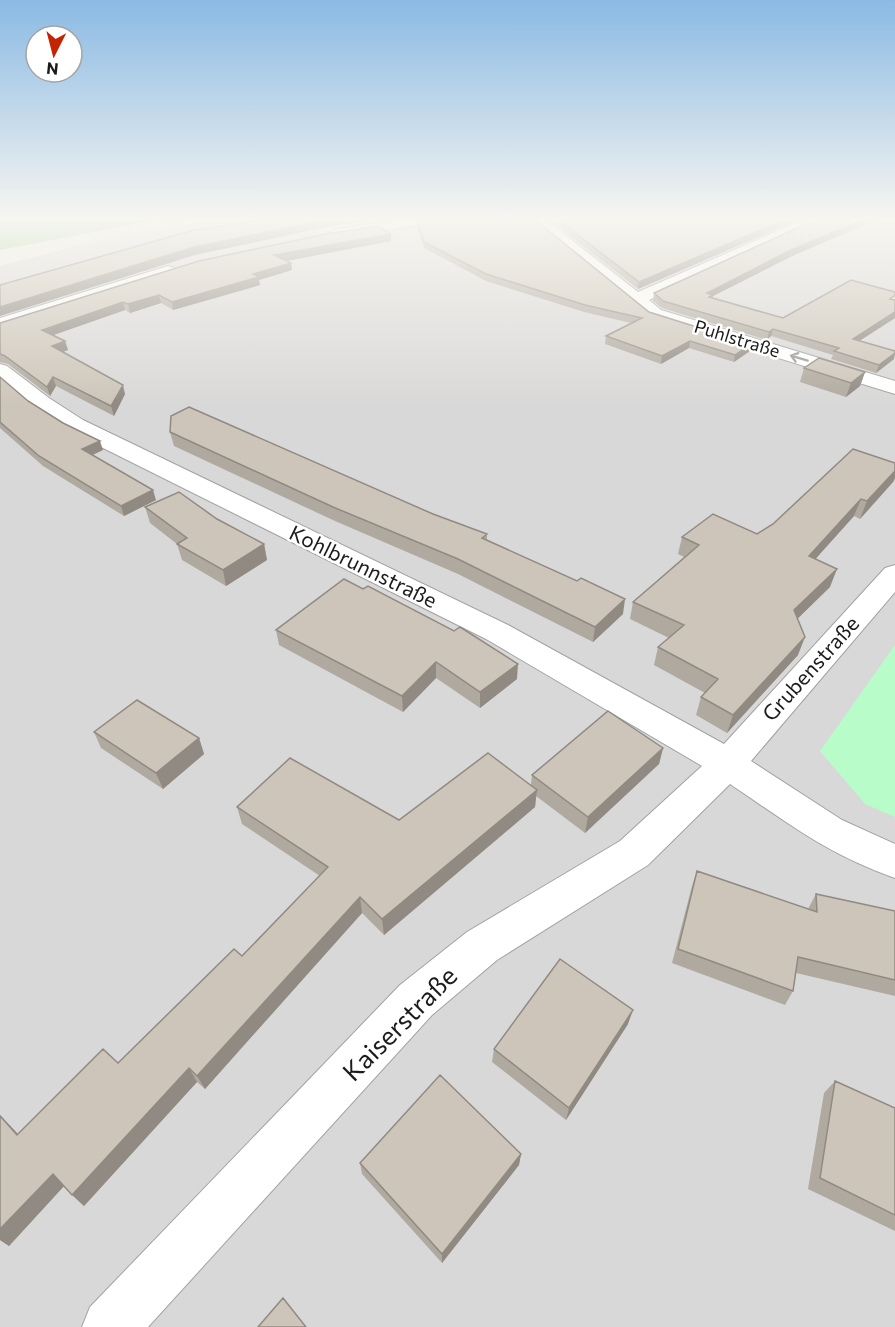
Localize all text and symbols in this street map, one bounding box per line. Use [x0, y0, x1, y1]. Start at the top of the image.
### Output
north arrow [24, 24, 84, 84]
text: N [45, 59, 59, 79]
street label: Puhlstraße [692, 315, 783, 362]
one-way arrow [790, 352, 809, 363]
street label: Kohlbrunnstraße [286, 519, 441, 612]
street label: Grubenstraße [756, 611, 863, 725]
street label: Kaiserstraße [335, 959, 463, 1087]

